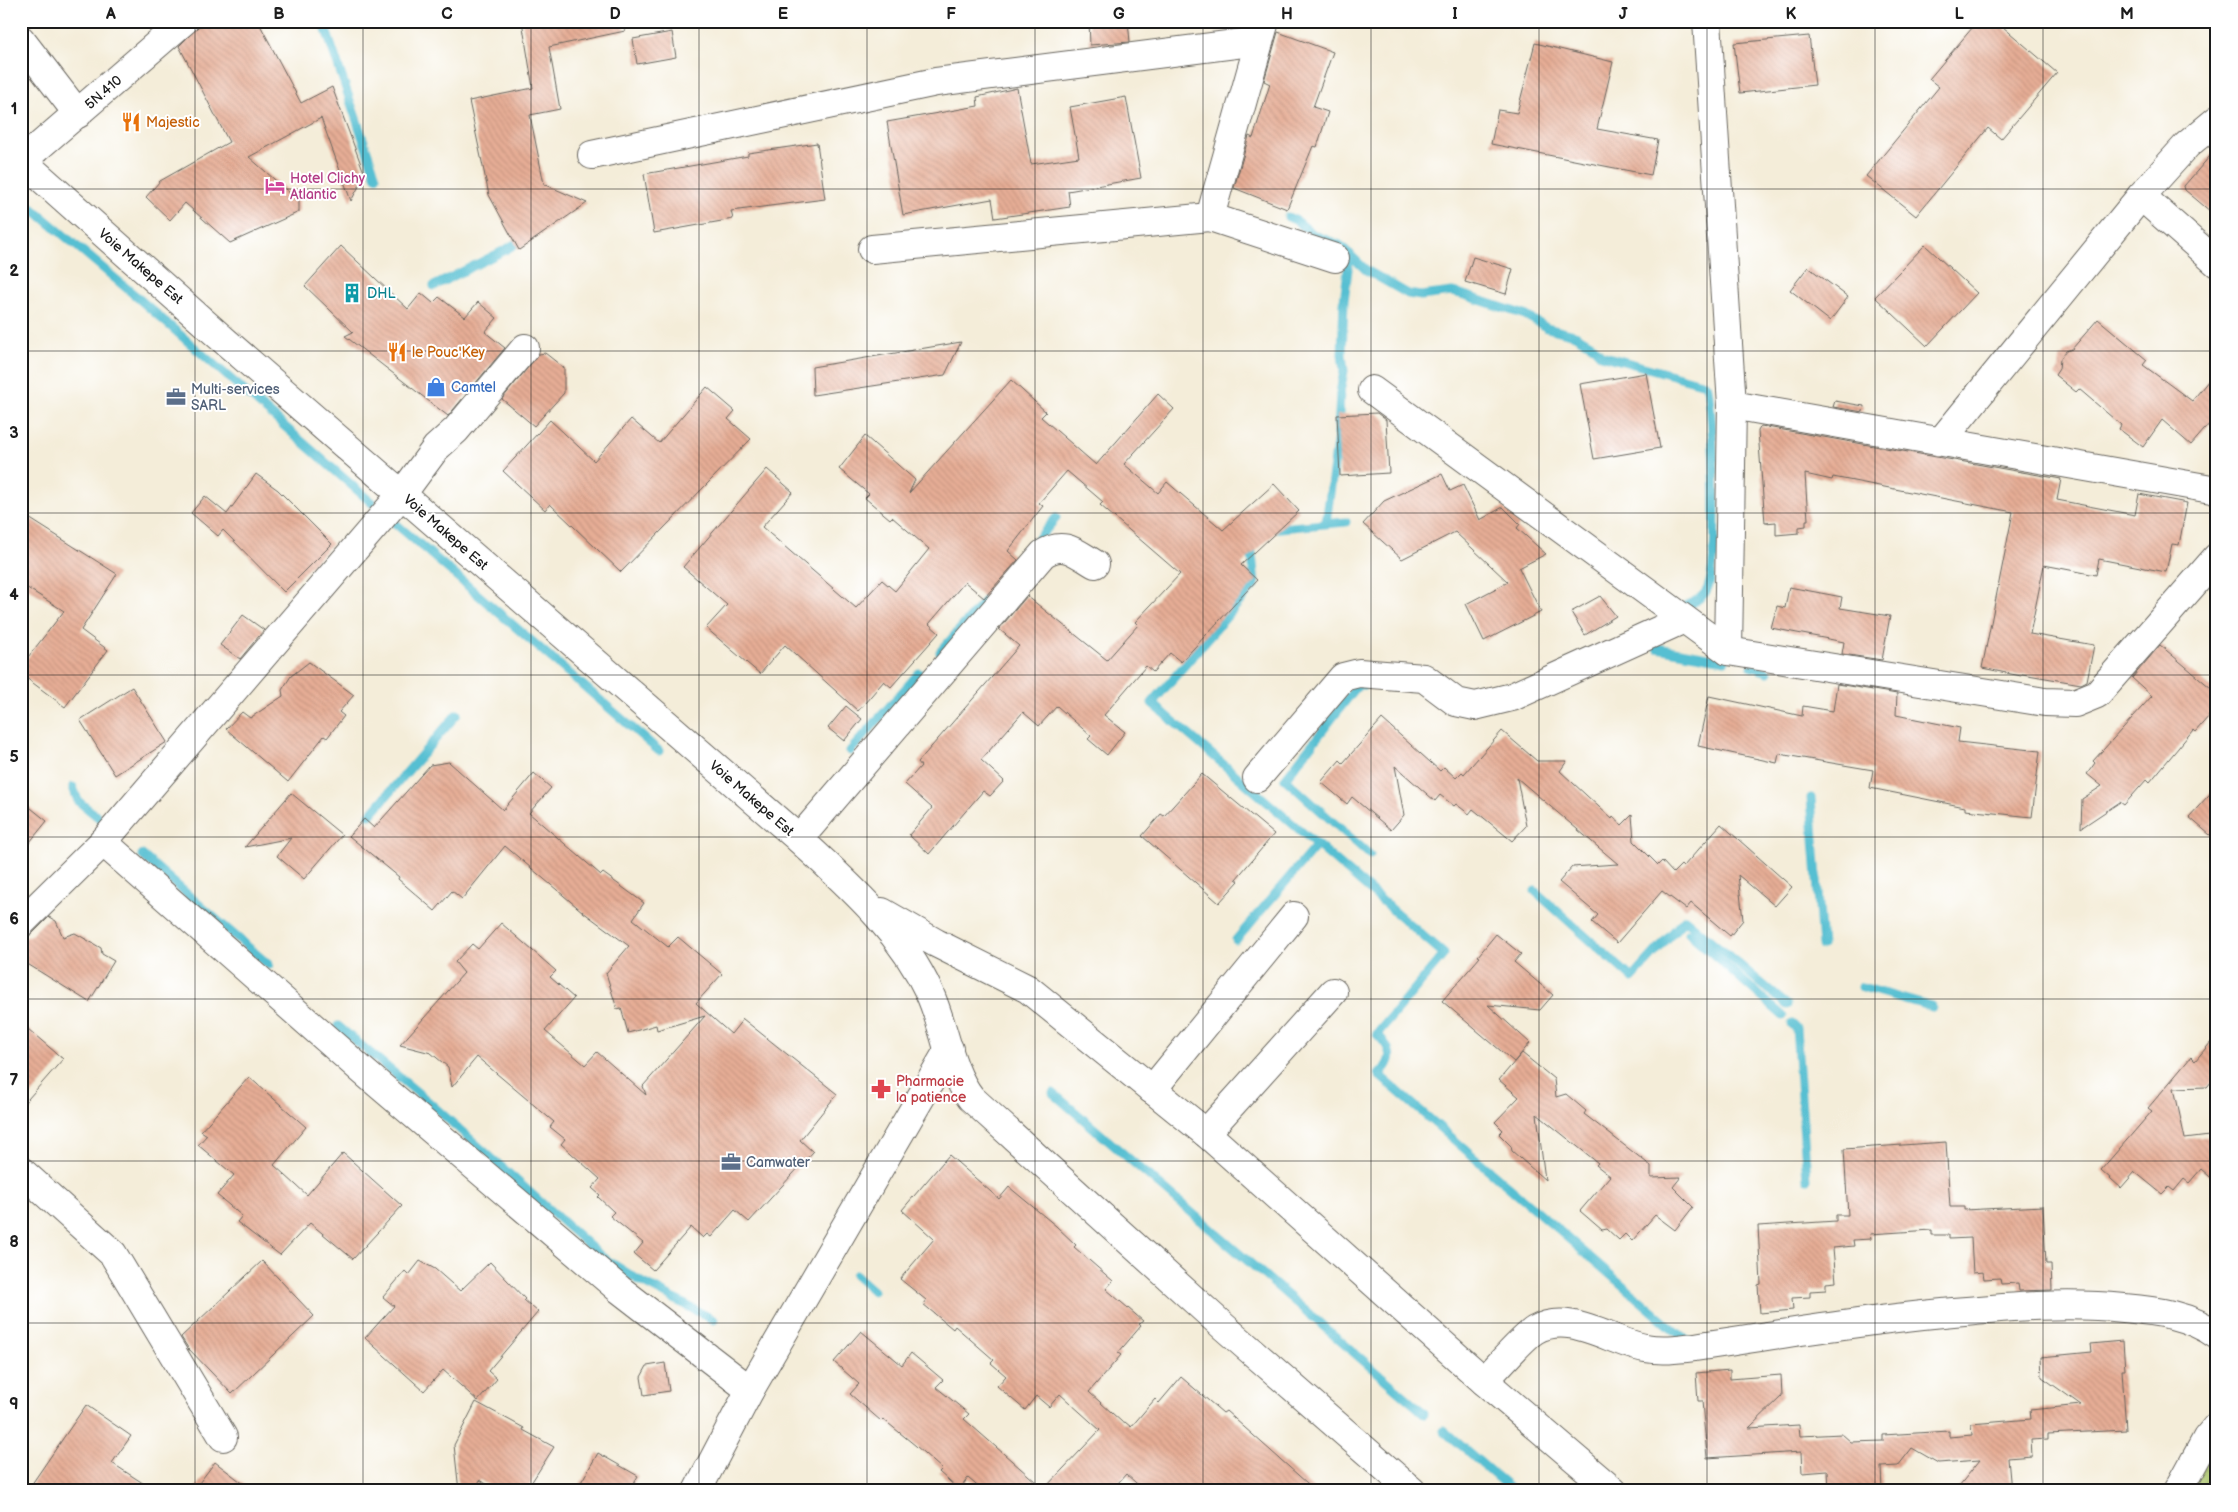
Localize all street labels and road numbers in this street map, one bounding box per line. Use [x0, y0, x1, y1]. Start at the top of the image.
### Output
street label: 5N.410 [81, 72, 125, 113]
street label: Voie Makepe Est [95, 225, 187, 308]
street label: Voie Makepe Est [400, 491, 492, 574]
street label: Voie Makepe Est [706, 757, 798, 840]

